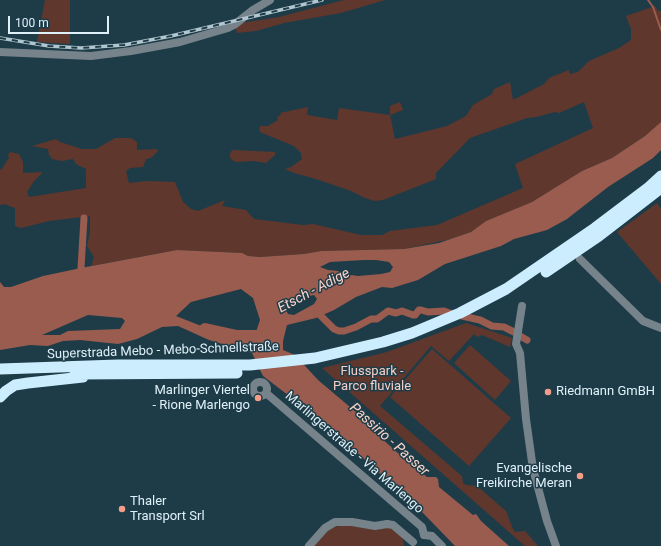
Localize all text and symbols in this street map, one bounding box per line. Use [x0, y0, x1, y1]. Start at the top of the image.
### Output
scale bar [10, 8, 111, 34]
text: 100 m [15, 16, 49, 30]
water label: Etsch - Adige [275, 265, 353, 317]
street label: Superstrada Mebo - Mebo-Schnellstraße [47, 339, 279, 363]
park label: Flusspark - Parco fluviale [333, 364, 411, 395]
place label: Marlinger Viertel - Rione Marlengo [153, 383, 250, 414]
place label: Riedmann GmBH [556, 384, 655, 400]
marker: Riedmann GmBH [543, 387, 553, 397]
street label: Marlingerstraße - Via Marlengo [282, 389, 426, 517]
marker: Marlinger Viertel - Rione Marlengo [253, 393, 263, 403]
water label: Passirio - Passer [346, 400, 432, 480]
place label: Evangelische Freikirche Meran [476, 461, 572, 492]
marker: Evangelische Freikirche Meran [575, 471, 585, 481]
place label: Thaler Transport Srl [130, 494, 205, 525]
marker: Thaler Transport Srl [117, 504, 127, 514]

